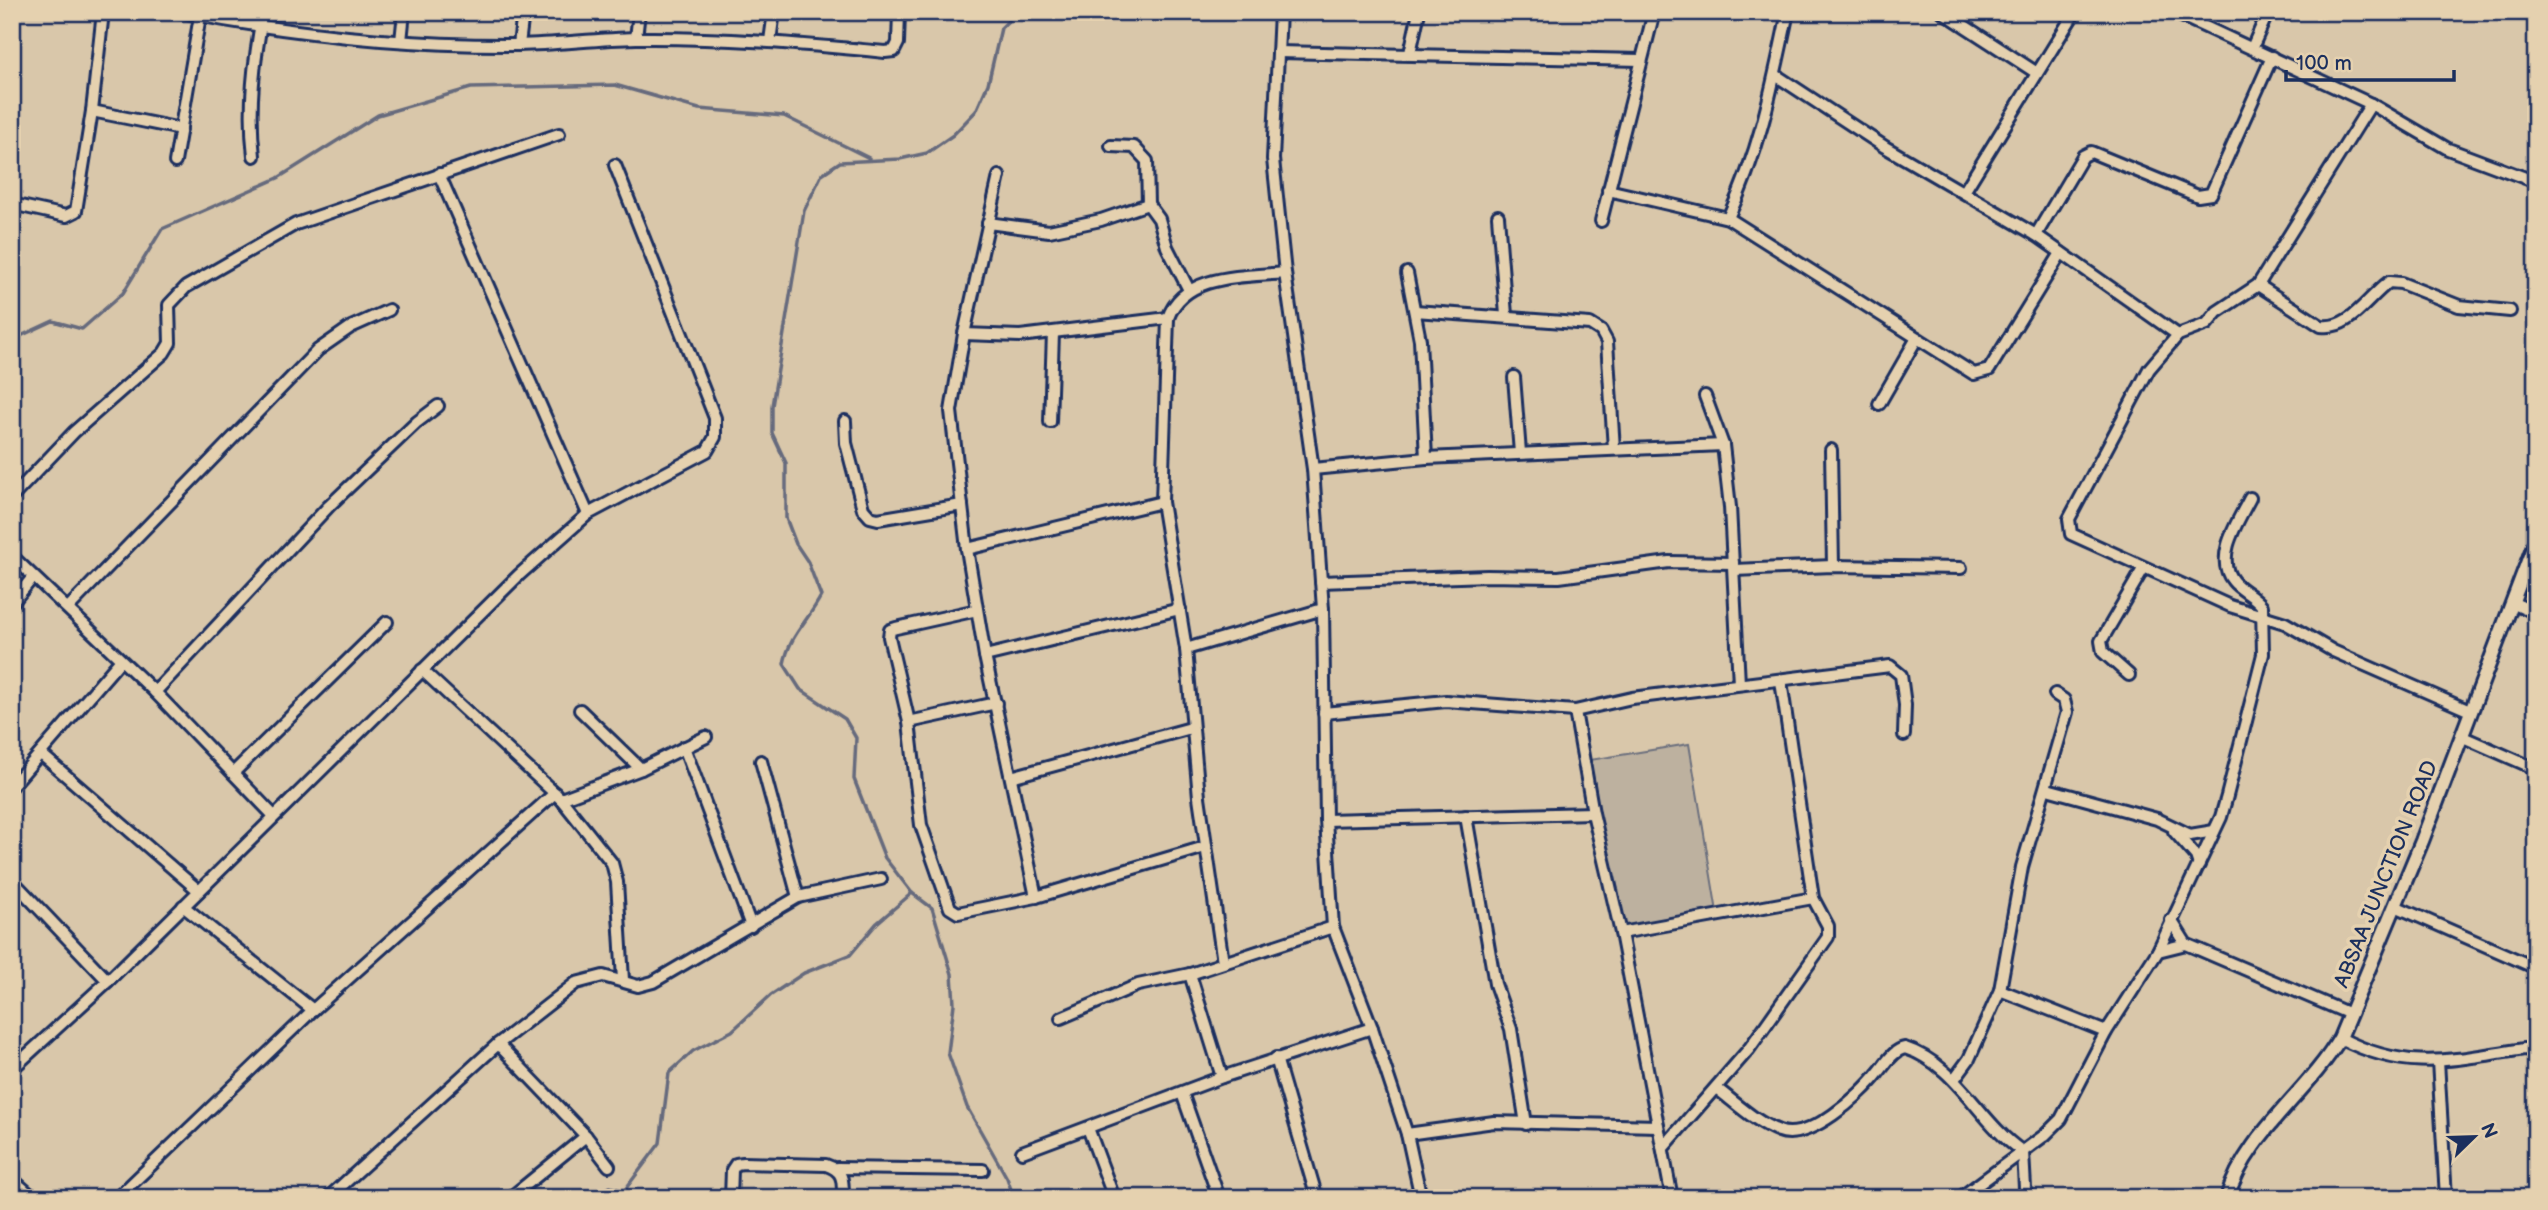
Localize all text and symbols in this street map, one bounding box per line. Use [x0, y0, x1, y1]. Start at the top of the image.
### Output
scale bar [2286, 38, 2454, 82]
text: 100 m [2296, 51, 2352, 76]
street label: ABSAA JUNCTION ROAD [2329, 757, 2443, 991]
north arrow [2440, 1102, 2510, 1172]
text: N [2475, 1120, 2502, 1142]

